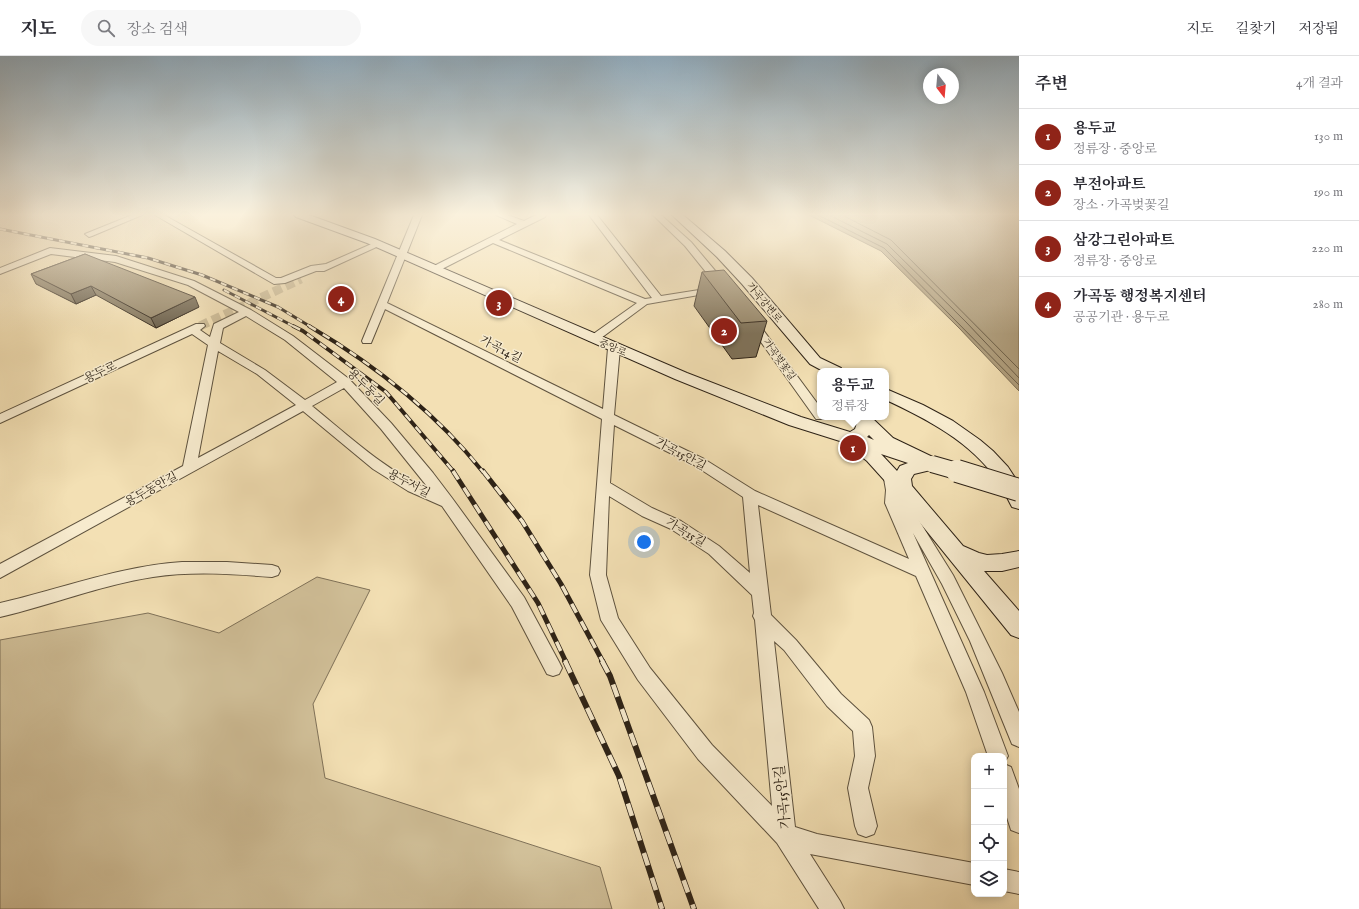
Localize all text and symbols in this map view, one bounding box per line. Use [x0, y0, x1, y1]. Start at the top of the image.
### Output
search box [81, 10, 361, 46]
icon: search [95, 17, 117, 39]
text: 지도 [20, 18, 57, 42]
text: 장소 검색 [127, 20, 188, 39]
text: 지도 [1187, 20, 1214, 38]
text: 길찾기 [1236, 20, 1276, 38]
text: 저장됨 [1298, 20, 1339, 38]
north arrow [923, 68, 959, 104]
text: 주변 [1035, 74, 1068, 95]
text: 4개 결과 [1296, 75, 1343, 92]
text: 용두교 [1073, 119, 1116, 138]
text: 1 [1046, 128, 1050, 145]
text: 130 m [1314, 128, 1343, 145]
text: 정류장 · 중앙로 [1073, 141, 1157, 158]
text: 부전아파트 [1073, 175, 1145, 194]
text: 2 [1045, 184, 1051, 201]
text: 190 m [1313, 184, 1343, 201]
text: 장소 · 가곡벚꽃길 [1073, 197, 1169, 214]
text: 삼강그린아파트 [1073, 231, 1174, 250]
text: 3 [1046, 240, 1050, 257]
text: 220 m [1312, 240, 1343, 257]
text: 정류장 · 중앙로 [1073, 253, 1157, 270]
street label: 가곡강변로 [743, 280, 785, 326]
pin: 4 [328, 284, 354, 314]
text: 가곡동 행정복지센터 [1073, 287, 1207, 306]
pin: 3 [486, 288, 512, 318]
text: 4 [1045, 296, 1051, 313]
text: 280 m [1313, 296, 1343, 313]
text: 공공기관 · 용두로 [1073, 309, 1169, 326]
pin: 2 [711, 316, 737, 346]
street label: 가곡14길 [477, 333, 524, 366]
street label: 중앙로 [597, 337, 629, 360]
street label: 가곡벚꽃길 [759, 337, 798, 383]
street label: 용두로 [81, 358, 120, 387]
street label: 용두동길 [344, 366, 387, 409]
popup [817, 368, 889, 420]
text: 용두교 [831, 376, 875, 395]
text: 정류장 [831, 398, 869, 415]
pin: 1 [840, 433, 866, 463]
street label: 가곡15안길 [653, 435, 709, 474]
street label: 용두서길 [385, 466, 433, 501]
street label: 용두동안길 [122, 469, 180, 510]
street label: 가곡15길 [663, 515, 708, 550]
your location [634, 532, 654, 552]
map controls [971, 753, 1007, 897]
button: + [971, 753, 1007, 789]
street label: 가곡15안길 [771, 764, 795, 830]
button: − [971, 789, 1007, 825]
button: locate [971, 825, 1007, 861]
button: layers [971, 861, 1007, 897]

